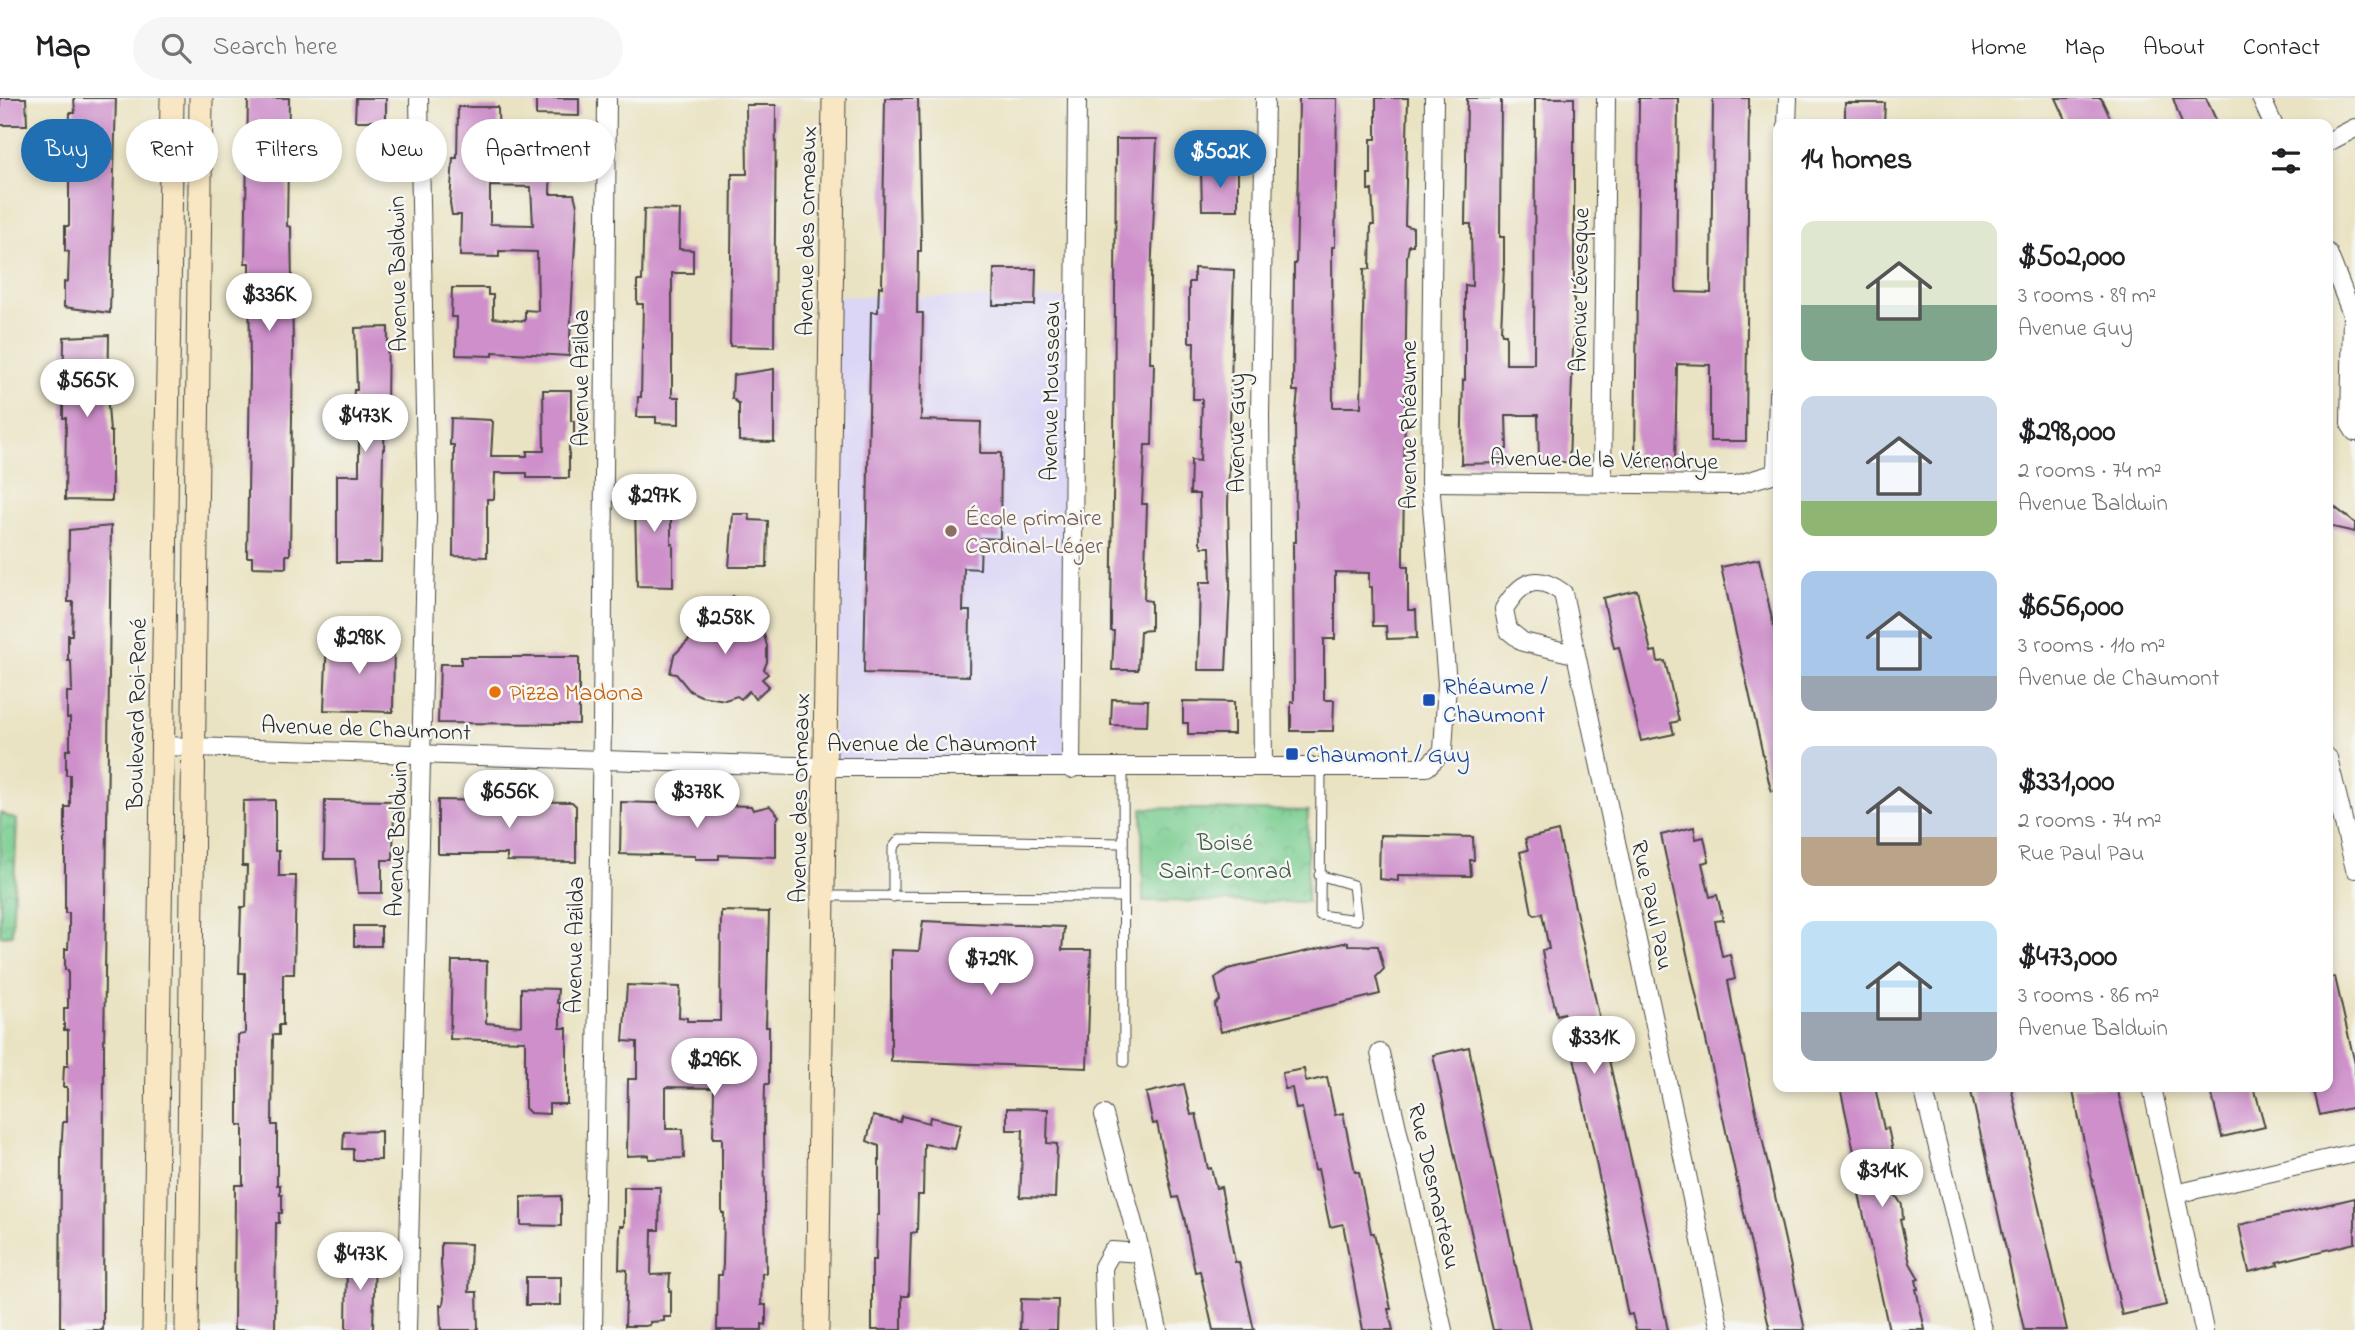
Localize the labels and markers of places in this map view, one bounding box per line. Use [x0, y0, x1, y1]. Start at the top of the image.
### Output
pin: $502K [1171, 130, 1269, 190]
pin: $336K [220, 274, 318, 333]
pin: $565K [38, 360, 136, 419]
pin: $473K [316, 394, 414, 454]
pin: $297K [605, 474, 703, 534]
place label: École primaire Cardinal-Léger [965, 502, 1103, 565]
marker: École primaire Cardinal-Léger [943, 523, 959, 539]
pin: $258K [676, 596, 774, 656]
pin: $298K [310, 616, 408, 676]
place label: Rhéaume / Chaumont [1443, 671, 1548, 734]
place label: Pizza Madona [509, 677, 643, 712]
marker: Pizza Madona [487, 684, 503, 700]
marker: Rhéaume / Chaumont [1421, 692, 1437, 708]
place label: Chaumont / Guy [1306, 739, 1470, 775]
marker: Chaumont / Guy [1284, 746, 1300, 762]
pin: $656K [460, 770, 558, 830]
pin: $378K [648, 770, 746, 830]
pin: $729K [942, 937, 1040, 997]
pin: $331K [1545, 1016, 1643, 1076]
pin: $296K [665, 1038, 763, 1098]
pin: $314K [1833, 1150, 1931, 1209]
pin: $473K [311, 1232, 409, 1292]

